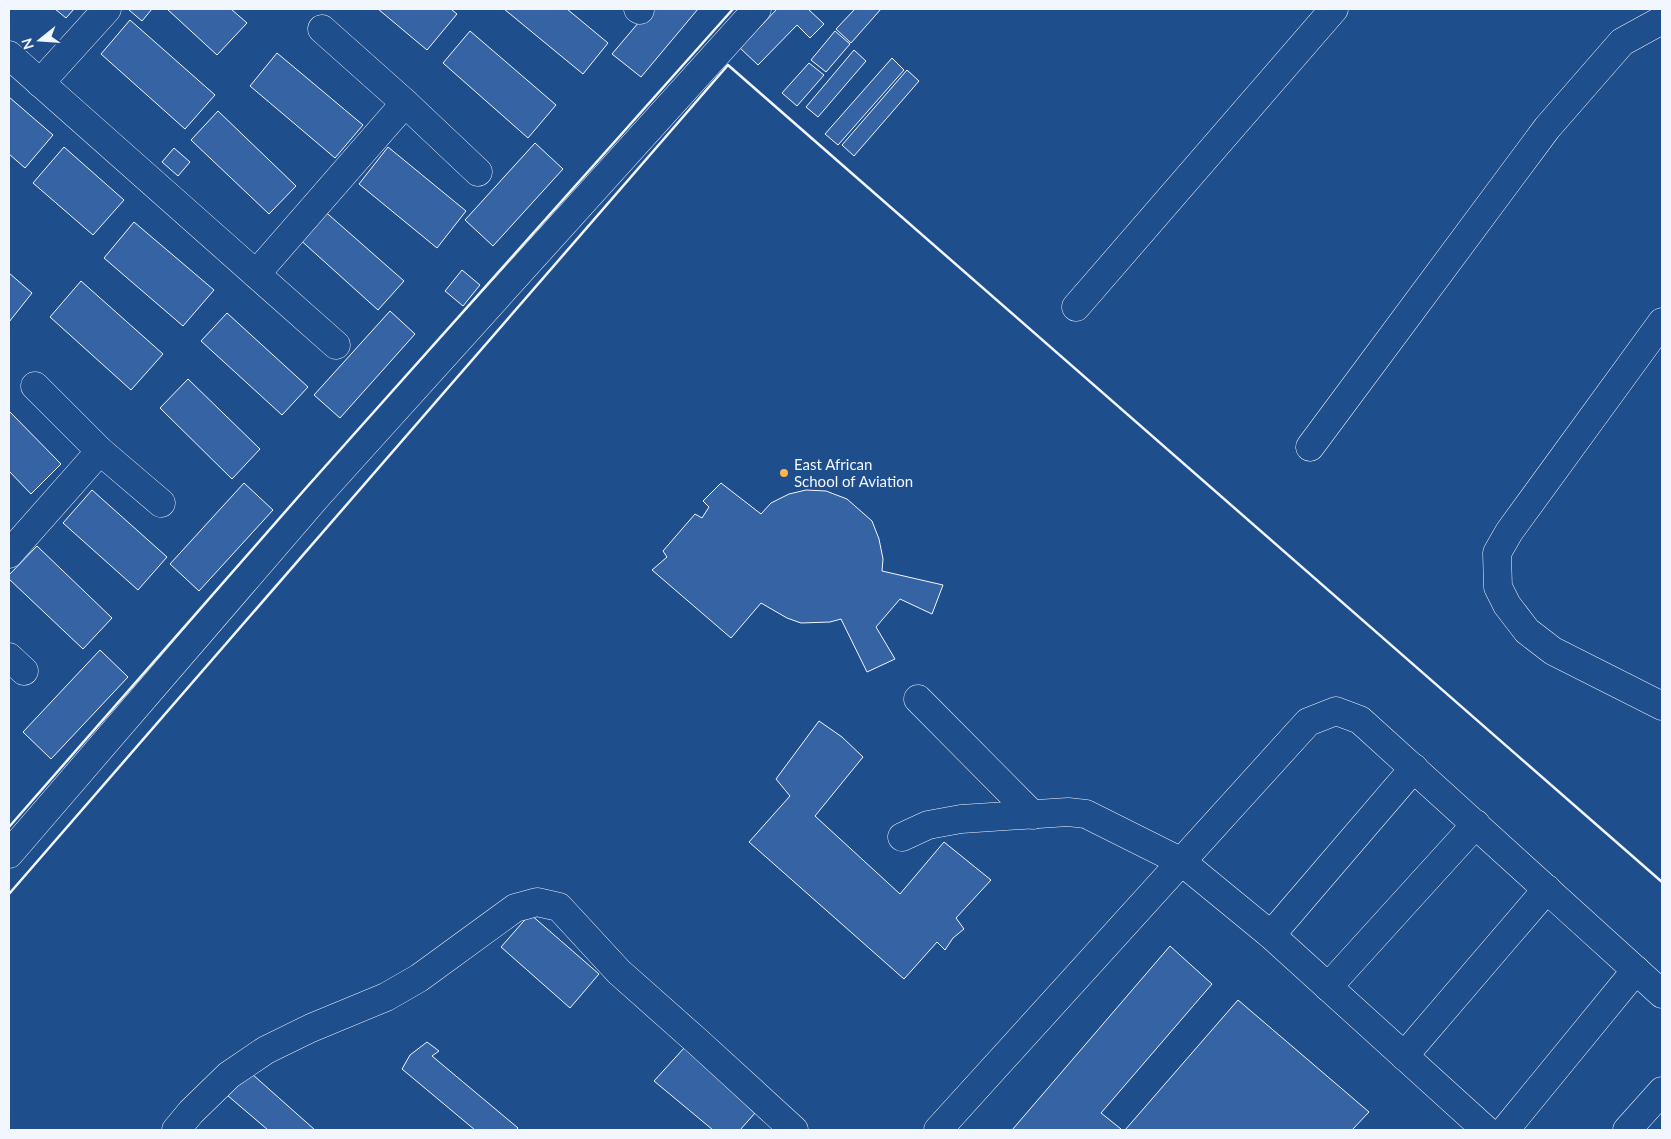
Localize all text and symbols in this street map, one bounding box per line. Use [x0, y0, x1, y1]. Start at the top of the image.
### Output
north arrow [15, 15, 65, 65]
text: N [17, 36, 37, 52]
place label: East African School of Aviation [794, 455, 913, 490]
marker: East African School of Aviation [778, 467, 790, 479]

